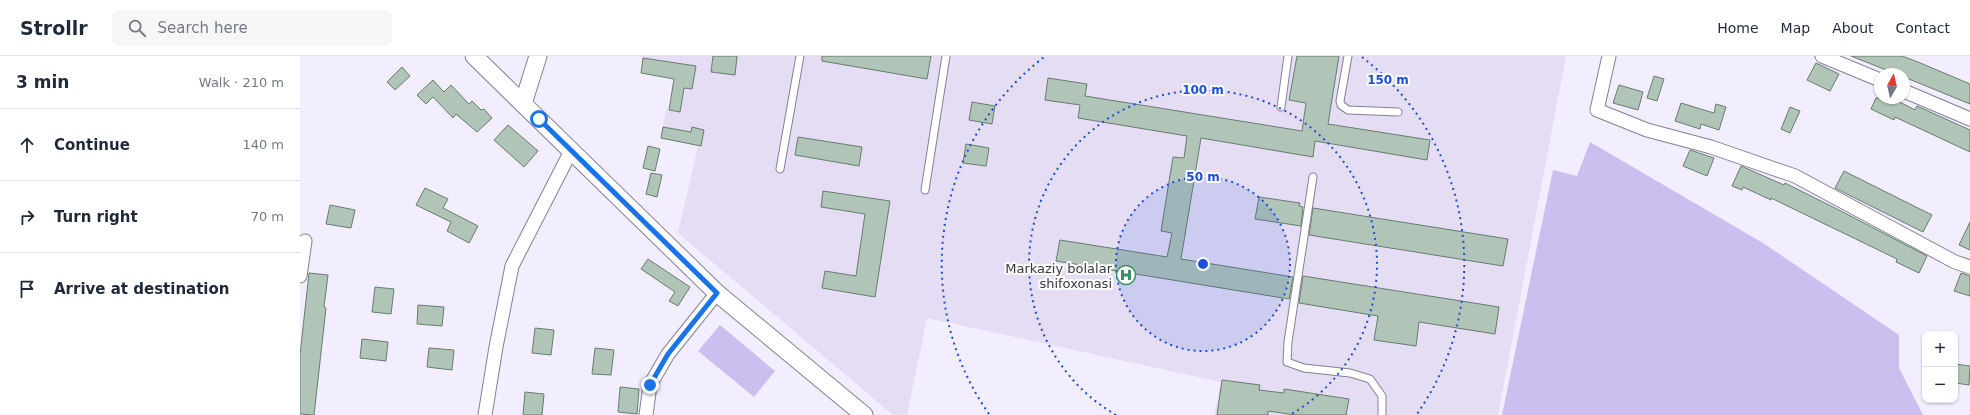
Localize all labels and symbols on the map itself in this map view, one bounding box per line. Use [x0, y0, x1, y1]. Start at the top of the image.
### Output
north arrow [1874, 68, 1910, 104]
text: 150 m [1367, 73, 1409, 87]
text: 100 m [1182, 83, 1224, 97]
route start [530, 110, 548, 128]
text: 50 m [1186, 170, 1220, 184]
centre of rings [1196, 257, 1210, 271]
place label: Markaziy bolalar shifoxonasi [1005, 261, 1113, 291]
hospital icon: Markaziy bolalar shifoxonasi [1115, 264, 1137, 286]
route end [641, 376, 659, 394]

